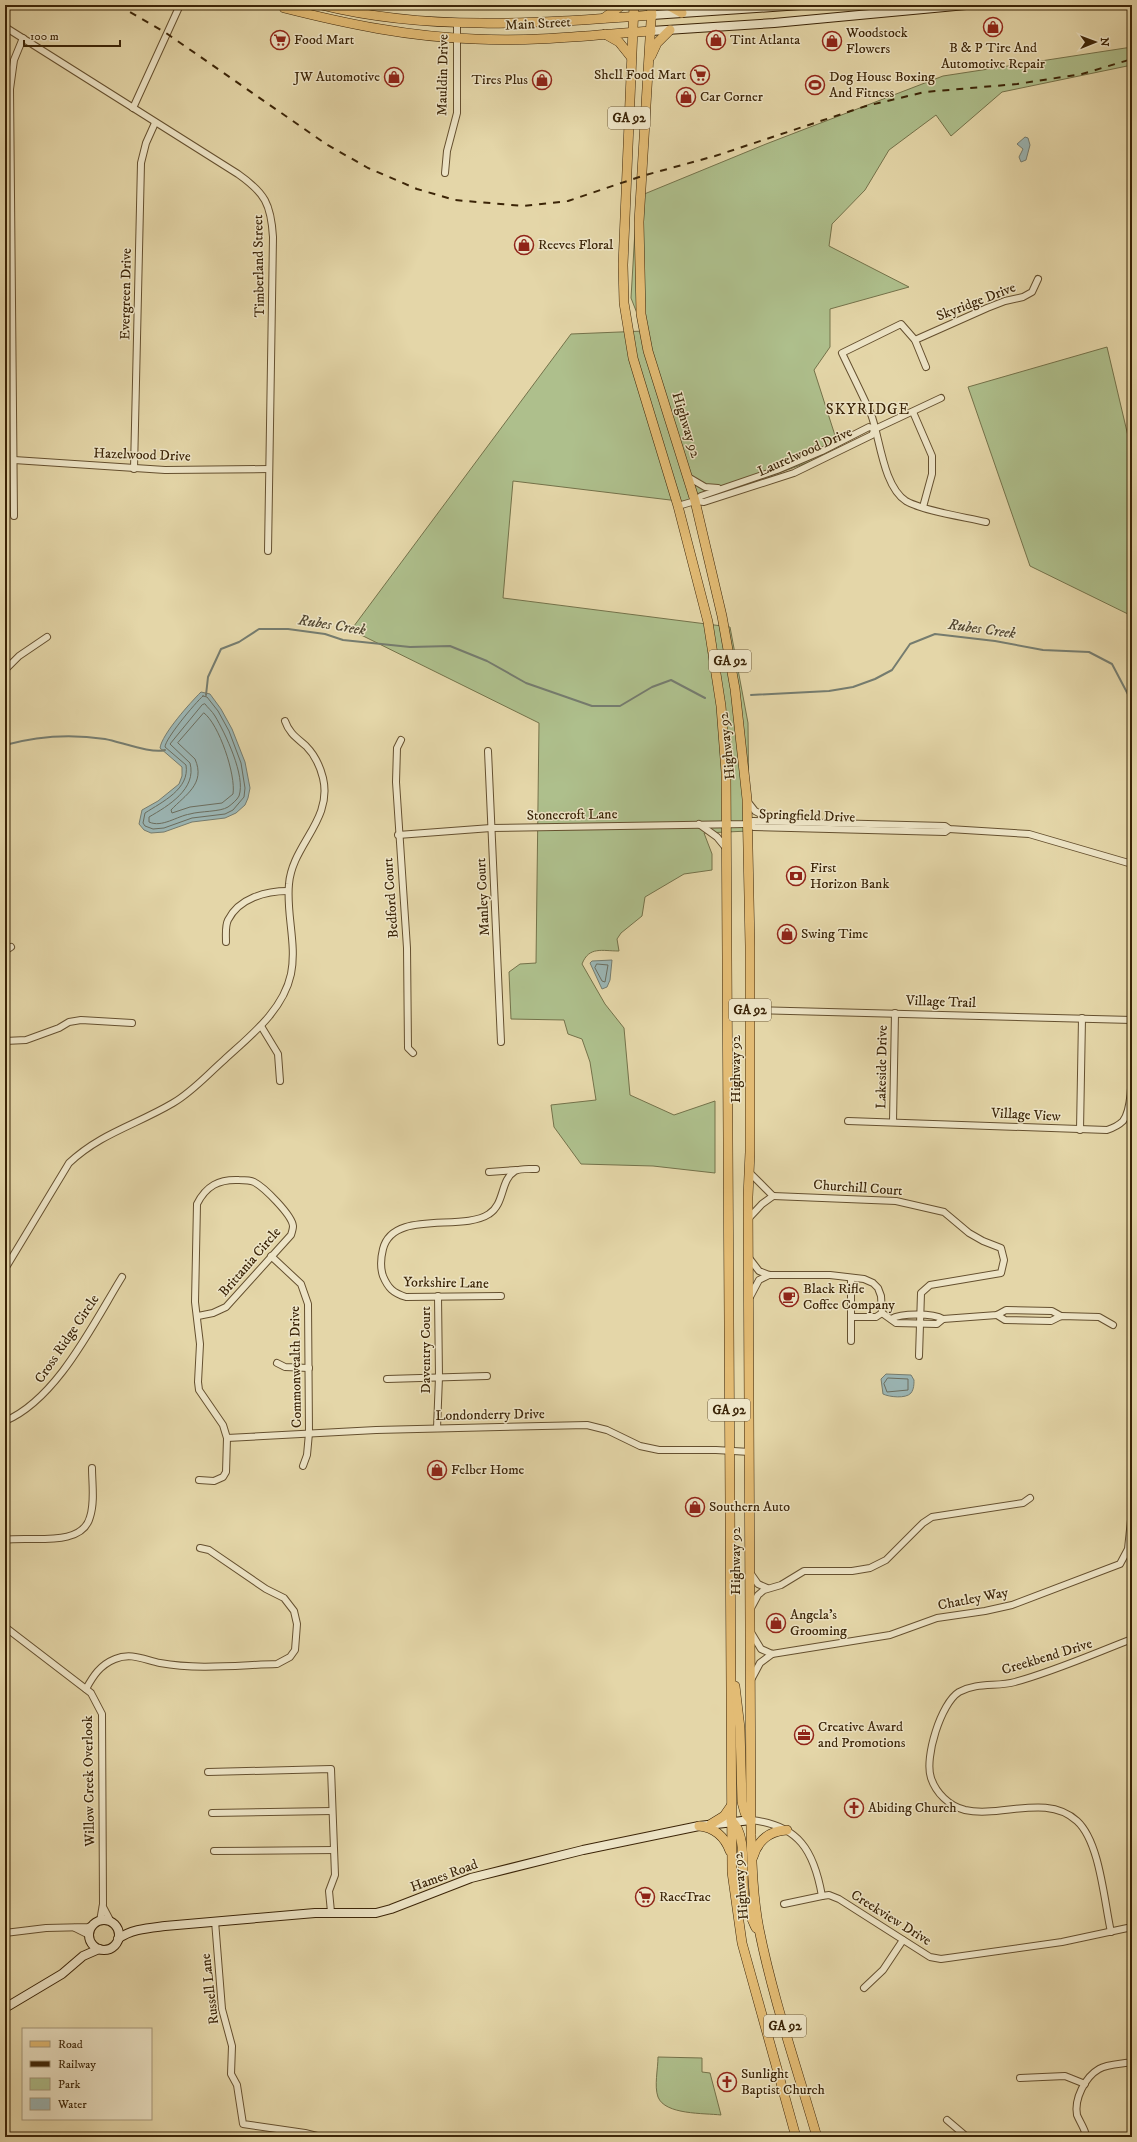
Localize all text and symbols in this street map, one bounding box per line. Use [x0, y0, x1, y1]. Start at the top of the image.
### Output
street label: Main Street [505, 13, 572, 35]
shop icon: B & P Tire And Automotive Repair [982, 16, 1004, 38]
scale bar [24, 22, 120, 48]
north arrow [1075, 22, 1115, 62]
place label: Woodstock Flowers [845, 24, 908, 58]
text: 100 m [30, 29, 59, 44]
supermarket icon: Food Mart [269, 29, 291, 51]
shop icon: Tint Atlanta [705, 29, 727, 51]
shop icon: Woodstock Flowers [821, 30, 843, 52]
place label: Food Mart [294, 31, 355, 49]
place label: Tint Atlanta [730, 31, 800, 49]
street label: Mauldin Drive [433, 34, 453, 116]
text: N [1097, 37, 1111, 46]
place label: B & P Tire And Automotive Repair [941, 39, 1046, 73]
supermarket icon: Shell Food Mart [689, 64, 711, 86]
shop icon: JW Automotive [383, 66, 405, 88]
place label: Shell Food Mart [594, 66, 687, 84]
place label: JW Automotive [292, 68, 380, 86]
place label: Dog House Boxing And Fitness [829, 68, 935, 102]
shop icon: Tires Plus [531, 69, 553, 91]
place label: Tires Plus [472, 71, 528, 89]
sports icon: Dog House Boxing And Fitness [804, 74, 826, 96]
shop icon: Car Corner [675, 86, 697, 108]
place label: Car Corner [700, 88, 764, 106]
road number: GA 92 [608, 107, 650, 129]
street label: Timberland Street [249, 214, 269, 317]
shop icon: Reeves Floral [513, 234, 535, 256]
place label: Reeves Floral [538, 236, 614, 254]
street label: Evergreen Drive [116, 248, 136, 340]
street label: Skyridge Drive [934, 279, 1018, 325]
street label: Highway 92 [667, 390, 705, 460]
district label: SKYRIDGE [826, 400, 910, 419]
street label: Laurelwood Drive [755, 423, 855, 481]
street label: Hazelwood Drive [93, 444, 191, 466]
water label: Rubes Creek [296, 610, 368, 640]
water label: Rubes Creek [946, 615, 1018, 643]
road number: GA 92 [709, 650, 751, 672]
street label: Highway 92 [714, 711, 739, 781]
street label: Stonecroft Lane [526, 805, 618, 825]
street label: Springfield Drive [759, 805, 856, 827]
street label: Bedford Court [379, 857, 403, 939]
street label: Manley Court [472, 857, 494, 937]
place label: First Horizon Bank [810, 859, 889, 893]
bank icon: First Horizon Bank [785, 865, 807, 887]
shop icon: Swing Time [776, 923, 798, 945]
place label: Swing Time [801, 925, 869, 943]
street label: Village Trail [904, 992, 977, 1012]
road number: GA 92 [729, 999, 771, 1021]
street label: Lakeside Drive [872, 1025, 892, 1109]
street label: Highway 92 [727, 1035, 745, 1103]
street label: Village View [990, 1104, 1061, 1126]
street label: Churchill Court [813, 1176, 904, 1200]
street label: Brittania Circle [215, 1223, 285, 1300]
street label: Yorkshire Lane [403, 1273, 489, 1293]
place label: Black Rifle Coffee Company [803, 1280, 895, 1314]
cafe icon: Black Rifle Coffee Company [778, 1286, 800, 1308]
street label: Cross Ridge Circle [31, 1291, 103, 1387]
street label: Commonwealth Drive [286, 1306, 306, 1428]
street label: Daventry Court [417, 1306, 435, 1394]
road number: GA 92 [708, 1399, 750, 1421]
street label: Londonderry Drive [435, 1405, 545, 1425]
shop icon: Felber Home [426, 1459, 448, 1481]
place label: Felber Home [451, 1461, 525, 1479]
shop icon: Southern Auto [684, 1496, 706, 1518]
place label: Southern Auto [709, 1498, 790, 1516]
street label: Highway 92 [727, 1527, 745, 1595]
street label: Chatley Way [936, 1583, 1010, 1615]
place label: Angela's Grooming [790, 1606, 847, 1640]
shop icon: Angela's Grooming [765, 1612, 787, 1634]
street label: Creekbend Drive [1000, 1635, 1095, 1679]
street label: Willow Creek Overlook [79, 1715, 99, 1848]
place label: Creative Award and Promotions [818, 1718, 906, 1752]
office icon: Creative Award and Promotions [793, 1724, 815, 1746]
church icon: Abiding Church [843, 1797, 865, 1819]
place label: Abiding Church [868, 1799, 957, 1817]
street label: Highway 92 [729, 1851, 753, 1921]
street label: Hames Road [408, 1855, 480, 1897]
supermarket icon: RaceTrac [634, 1886, 656, 1908]
street label: Creekview Drive [847, 1886, 935, 1950]
place label: RaceTrac [659, 1888, 711, 1906]
street label: Russell Lane [197, 1952, 223, 2026]
road number: GA 92 [764, 2015, 806, 2037]
legend [22, 2028, 152, 2120]
text: Road [58, 2037, 83, 2052]
text: Railway [58, 2057, 96, 2072]
place label: Sunlight Baptist Church [741, 2065, 826, 2099]
church icon: Sunlight Baptist Church [716, 2071, 738, 2093]
text: Park [58, 2077, 80, 2092]
text: Water [57, 2097, 87, 2112]

